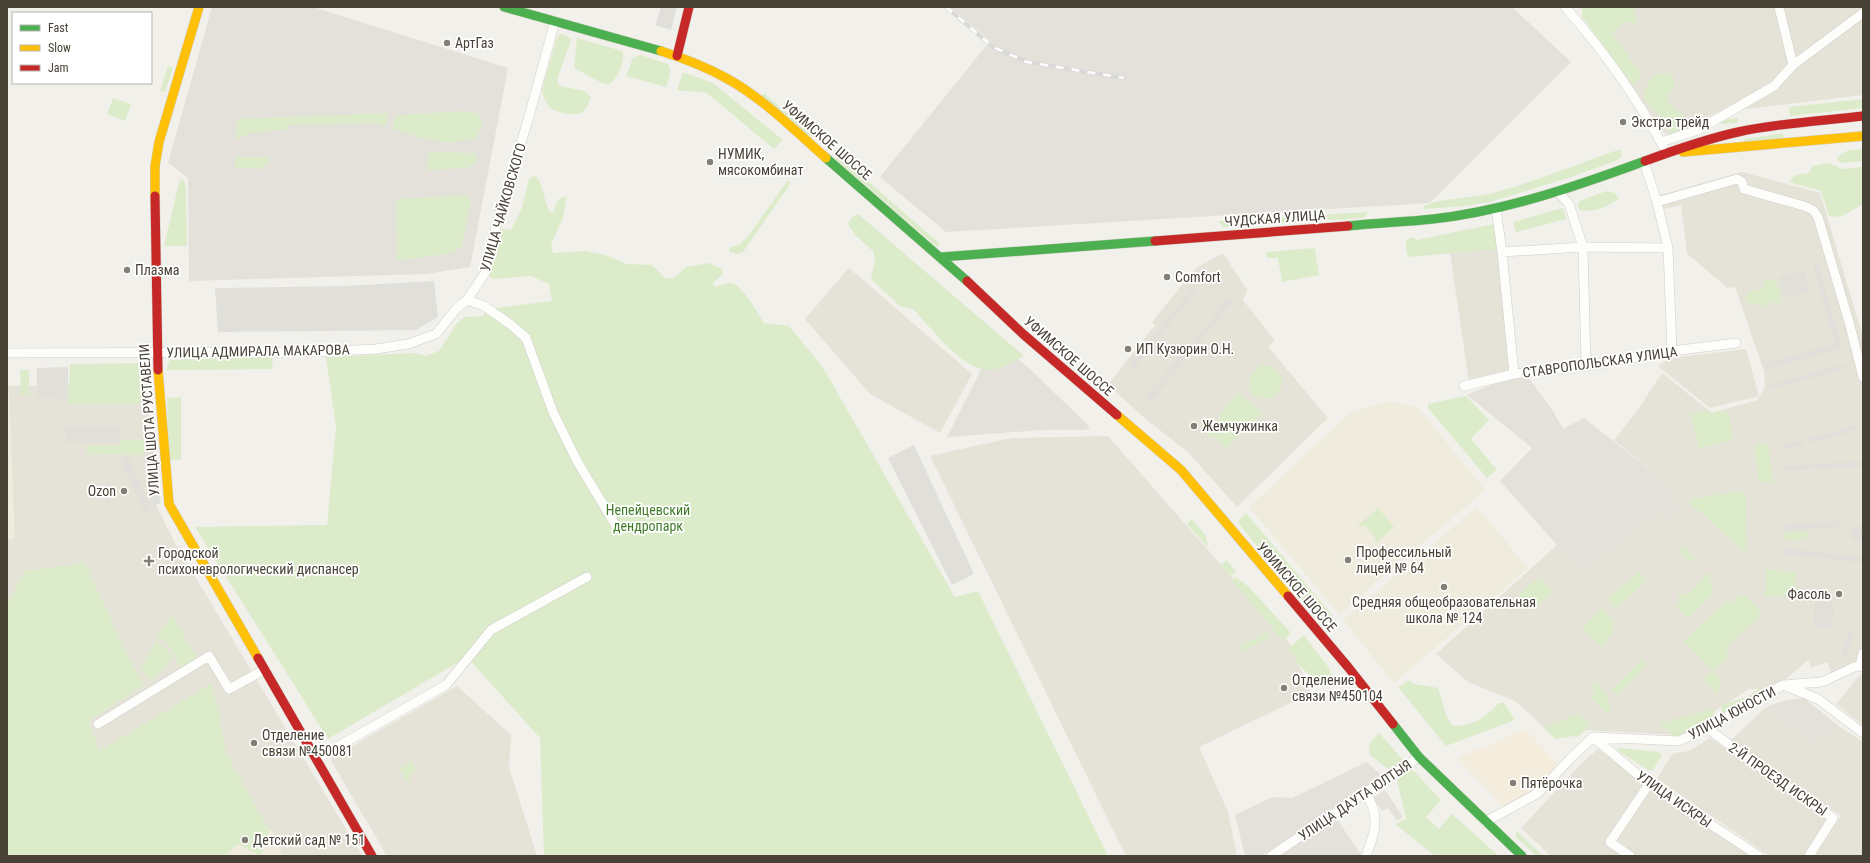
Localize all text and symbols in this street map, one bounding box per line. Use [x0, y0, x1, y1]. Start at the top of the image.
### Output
legend [12, 12, 152, 84]
text: Fast [48, 21, 69, 35]
place label: АртГаз [455, 35, 494, 51]
marker: АртГаз [442, 38, 452, 48]
text: Slow [48, 41, 71, 55]
text: Jam [48, 61, 69, 75]
street label: УФИМСКОЕ ШОССЕ [779, 97, 875, 183]
place label: Экстра трейд [1631, 114, 1710, 130]
marker: Экстра трейд [1618, 117, 1628, 127]
street label: УЛИЦА ЧАЙКОВСКОГО [477, 141, 529, 273]
place label: НУМИК, мясокомбинат [718, 146, 803, 178]
marker: НУМИК, мясокомбинат [705, 157, 715, 167]
street label: ЧУДСКАЯ УЛИЦА [1224, 206, 1326, 230]
place label: Плазма [135, 262, 180, 278]
marker: Плазма [122, 265, 132, 275]
place label: Comfort [1175, 269, 1221, 285]
marker: Comfort [1162, 272, 1172, 282]
street label: УФИМСКОЕ ШОССЕ [1021, 313, 1117, 399]
street label: УЛИЦА АДМИРАЛА МАКАРОВА [166, 341, 350, 361]
place label: ИП Кузюрин О.Н. [1136, 341, 1234, 357]
street label: УЛИЦА ШОТА РУСТАВЕЛИ [136, 343, 162, 497]
street label: СТАВРОПОЛЬСКАЯ УЛИЦА [1521, 343, 1679, 381]
marker: ИП Кузюрин О.Н. [1123, 344, 1133, 354]
place label: Жемчужинка [1202, 418, 1278, 434]
marker: Жемчужинка [1189, 421, 1199, 431]
place label: Ozon [88, 483, 116, 499]
marker: Ozon [119, 486, 129, 496]
park label: Непейцевский дендропарк [606, 502, 690, 534]
street label: УФИМСКОЕ ШОССЕ [1254, 539, 1340, 635]
place label: Профессильный лицей № 64 [1356, 544, 1452, 576]
place label: Городской психоневрологический диспансер [158, 545, 359, 577]
marker: Городской психоневрологический диспансер [143, 555, 155, 567]
marker: Профессильный лицей № 64 [1343, 555, 1353, 565]
marker: Средняя общеобразовательная школа № 124 [1439, 582, 1449, 592]
place label: Фасоль [1788, 586, 1831, 602]
marker: Фасоль [1834, 589, 1844, 599]
place label: Средняя общеобразовательная школа № 124 [1352, 594, 1536, 626]
place label: Отделение связи №450104 [1292, 672, 1383, 704]
marker: Отделение связи №450104 [1279, 683, 1289, 693]
street label: УЛИЦА ЮНОСТИ [1686, 683, 1778, 743]
place label: Отделение связи №450081 [262, 727, 353, 759]
marker: Отделение связи №450081 [249, 738, 259, 748]
street label: 2-Й ПРОЕЗД ИСКРЫ [1726, 739, 1830, 819]
street label: УЛИЦА ДАУТА ЮЛТЫЯ [1295, 756, 1415, 844]
street label: УЛИЦА ИСКРЫ [1633, 767, 1715, 831]
place label: Пятёрочка [1521, 775, 1583, 791]
marker: Пятёрочка [1508, 778, 1518, 788]
place label: Детский сад № 151 [253, 832, 365, 848]
marker: Детский сад № 151 [240, 835, 250, 845]

